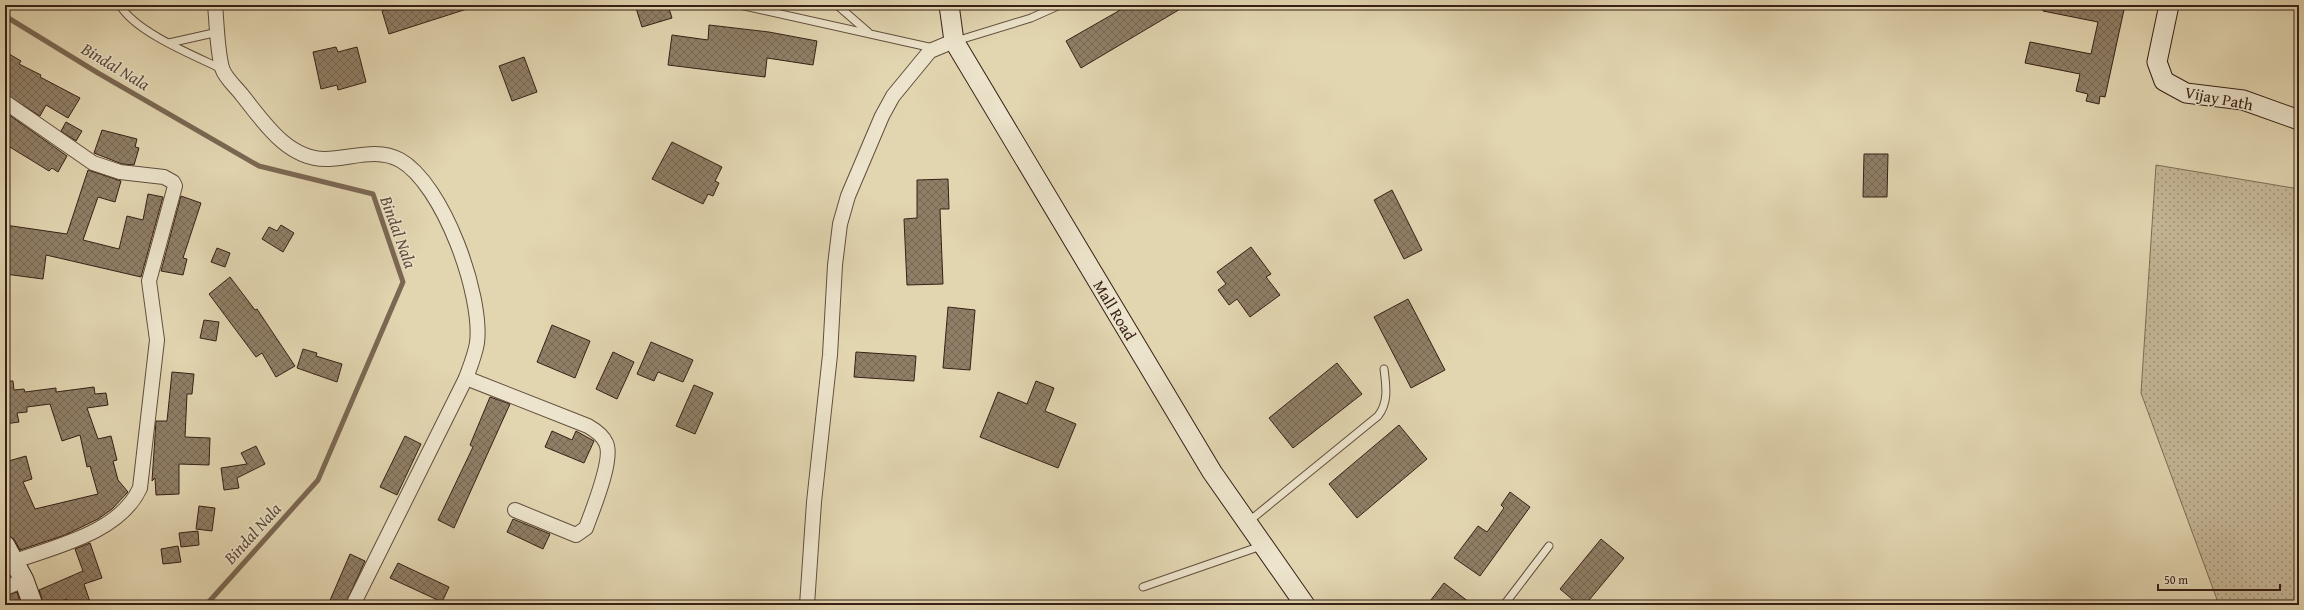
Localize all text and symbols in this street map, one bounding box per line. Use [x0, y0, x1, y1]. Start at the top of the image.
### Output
water label: Bindal Nala [76, 35, 155, 96]
street label: Vijay Path [2183, 80, 2255, 116]
water label: Bindal Nala [374, 191, 424, 272]
street label: Mall Road [1088, 275, 1143, 345]
water label: Bindal Nala [217, 497, 287, 570]
scale bar [2158, 566, 2280, 592]
text: 50 m [2164, 571, 2188, 588]

